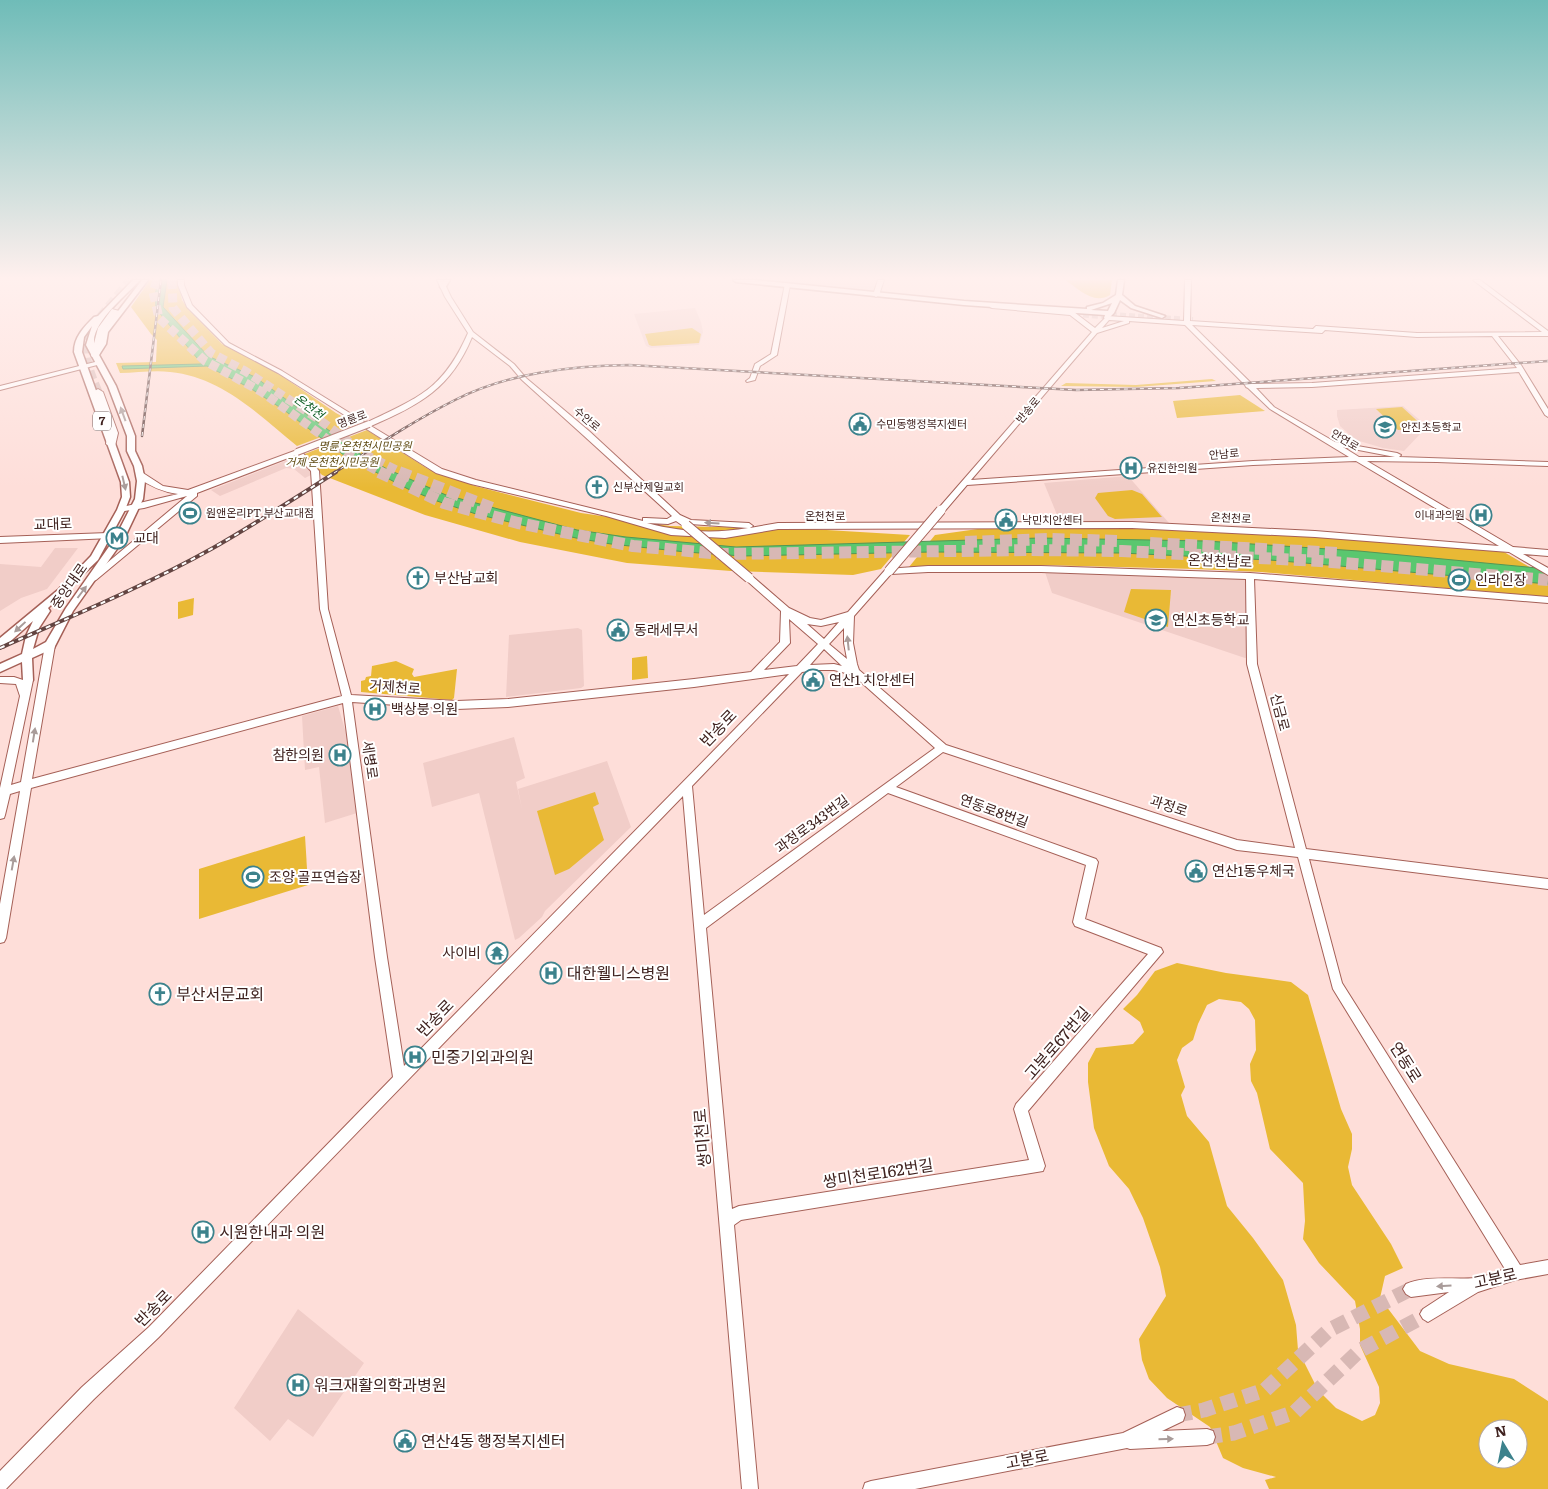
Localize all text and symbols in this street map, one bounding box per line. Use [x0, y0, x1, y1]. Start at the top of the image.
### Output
water label: 온천천 [291, 389, 330, 424]
street label: 반송로 [1011, 393, 1043, 426]
street label: 수안로 [571, 402, 604, 434]
street label: 명륜로 [335, 405, 369, 431]
one-way arrow [119, 407, 126, 422]
road number: 7 [93, 412, 111, 431]
public building icon: 수민동행정복지센터 [848, 412, 872, 436]
place label: 수민동행정복지센터 [876, 415, 967, 431]
school or university icon: 안진초등학교 [1373, 415, 1397, 439]
place label: 안진초등학교 [1401, 418, 1462, 434]
street label: 안연로 [1328, 424, 1363, 454]
park label: 명륜 온천천시민공원 [318, 437, 412, 453]
street label: 안남로 [1208, 444, 1240, 462]
park label: 거제 온천천시민공원 [285, 453, 379, 469]
hospital icon: 유진한의원 [1119, 456, 1143, 480]
place label: 유진한의원 [1147, 459, 1198, 475]
one-way arrow [120, 475, 128, 490]
church icon: 신부산제일교회 [585, 475, 609, 499]
place label: 신부산제일교회 [613, 478, 684, 494]
sports icon: 원앤온리PT 부산교대점 [178, 501, 202, 525]
hospital icon: 이내과의원 [1469, 503, 1493, 527]
place label: 원앤온리PT 부산교대점 [206, 504, 314, 520]
place label: 이내과의원 [1414, 506, 1465, 522]
street label: 온천천로 [805, 507, 845, 523]
public building icon: 낙민치안센터 [994, 508, 1018, 532]
street label: 온천천로 [1210, 508, 1252, 526]
place label: 낙민치안센터 [1022, 511, 1083, 527]
street label: 교대로 [33, 512, 73, 534]
one-way arrow [703, 518, 719, 526]
metro station icon: 교대 [105, 526, 129, 550]
place label: 교대 [133, 527, 159, 547]
street label: 온천천남로 [1188, 549, 1253, 571]
street label: 중앙대로 [45, 558, 91, 612]
church icon: 부산남교회 [406, 566, 430, 590]
place label: 부산남교회 [434, 567, 498, 587]
sports icon: 인라인장 [1447, 568, 1471, 592]
place label: 인라인장 [1475, 569, 1527, 589]
one-way arrow [77, 585, 87, 599]
school or university icon: 연신초등학교 [1144, 608, 1168, 632]
place label: 연신초등학교 [1172, 609, 1249, 629]
public building icon: 동래세무서 [606, 618, 630, 642]
place label: 동래세무서 [634, 619, 698, 639]
one-way arrow [14, 621, 26, 633]
one-way arrow [844, 635, 852, 651]
public building icon: 연산1 치안센터 [801, 668, 825, 692]
place label: 연산1 치안센터 [829, 669, 915, 689]
street label: 거제천로 [369, 674, 422, 698]
street label: 신금로 [1266, 690, 1296, 733]
hospital icon: 백상붕 의원 [363, 697, 387, 721]
place label: 백상붕 의원 [391, 698, 458, 718]
street label: 반송로 [693, 703, 741, 752]
one-way arrow [30, 727, 38, 743]
street label: 세병로 [358, 739, 384, 781]
hospital icon: 참한의원 [328, 743, 352, 767]
place label: 참한의원 [272, 744, 324, 764]
street label: 연동로8번길 [957, 788, 1032, 832]
street label: 과정로343번길 [770, 789, 853, 857]
street label: 과정로 [1148, 790, 1191, 821]
one-way arrow [9, 855, 17, 871]
public building icon: 연산1동우체국 [1184, 859, 1208, 883]
place label: 연산1동우체국 [1212, 860, 1295, 880]
sports icon: 조양 골프연습장 [241, 865, 265, 889]
place label: 조양 골프연습장 [269, 866, 362, 886]
temple icon: 사이비 [485, 941, 509, 965]
place label: 사이비 [442, 942, 481, 962]
place label: 대한웰니스병원 [567, 960, 670, 984]
hospital icon: 대한웰니스병원 [539, 961, 563, 985]
place label: 부산서문교회 [176, 981, 264, 1005]
church icon: 부산서문교회 [148, 982, 172, 1006]
street label: 반송로 [410, 993, 458, 1042]
street label: 고분로67번길 [1018, 1000, 1095, 1084]
street label: 연동로 [1385, 1036, 1429, 1087]
place label: 민중기외과의원 [431, 1044, 534, 1068]
hospital icon: 민중기외과의원 [403, 1045, 427, 1069]
street label: 쌍미천로 [686, 1107, 716, 1168]
street label: 쌍미천로162번길 [821, 1151, 935, 1193]
place label: 시원한내과 의원 [219, 1219, 325, 1243]
hospital icon: 시원한내과 의원 [191, 1220, 215, 1244]
street label: 고분로 [1471, 1260, 1519, 1294]
one-way arrow [1436, 1282, 1452, 1290]
street label: 반송로 [128, 1283, 177, 1331]
place label: 워크재활의학과병원 [314, 1372, 446, 1396]
hospital icon: 워크재활의학과병원 [286, 1373, 310, 1397]
north arrow [1478, 1419, 1528, 1469]
text: N [1493, 1419, 1508, 1441]
place label: 연산4동 행정복지센터 [421, 1428, 566, 1452]
public building icon: 연산4동 행정복지센터 [393, 1429, 417, 1453]
one-way arrow [1158, 1435, 1174, 1443]
street label: 고분로 [1003, 1442, 1051, 1474]

